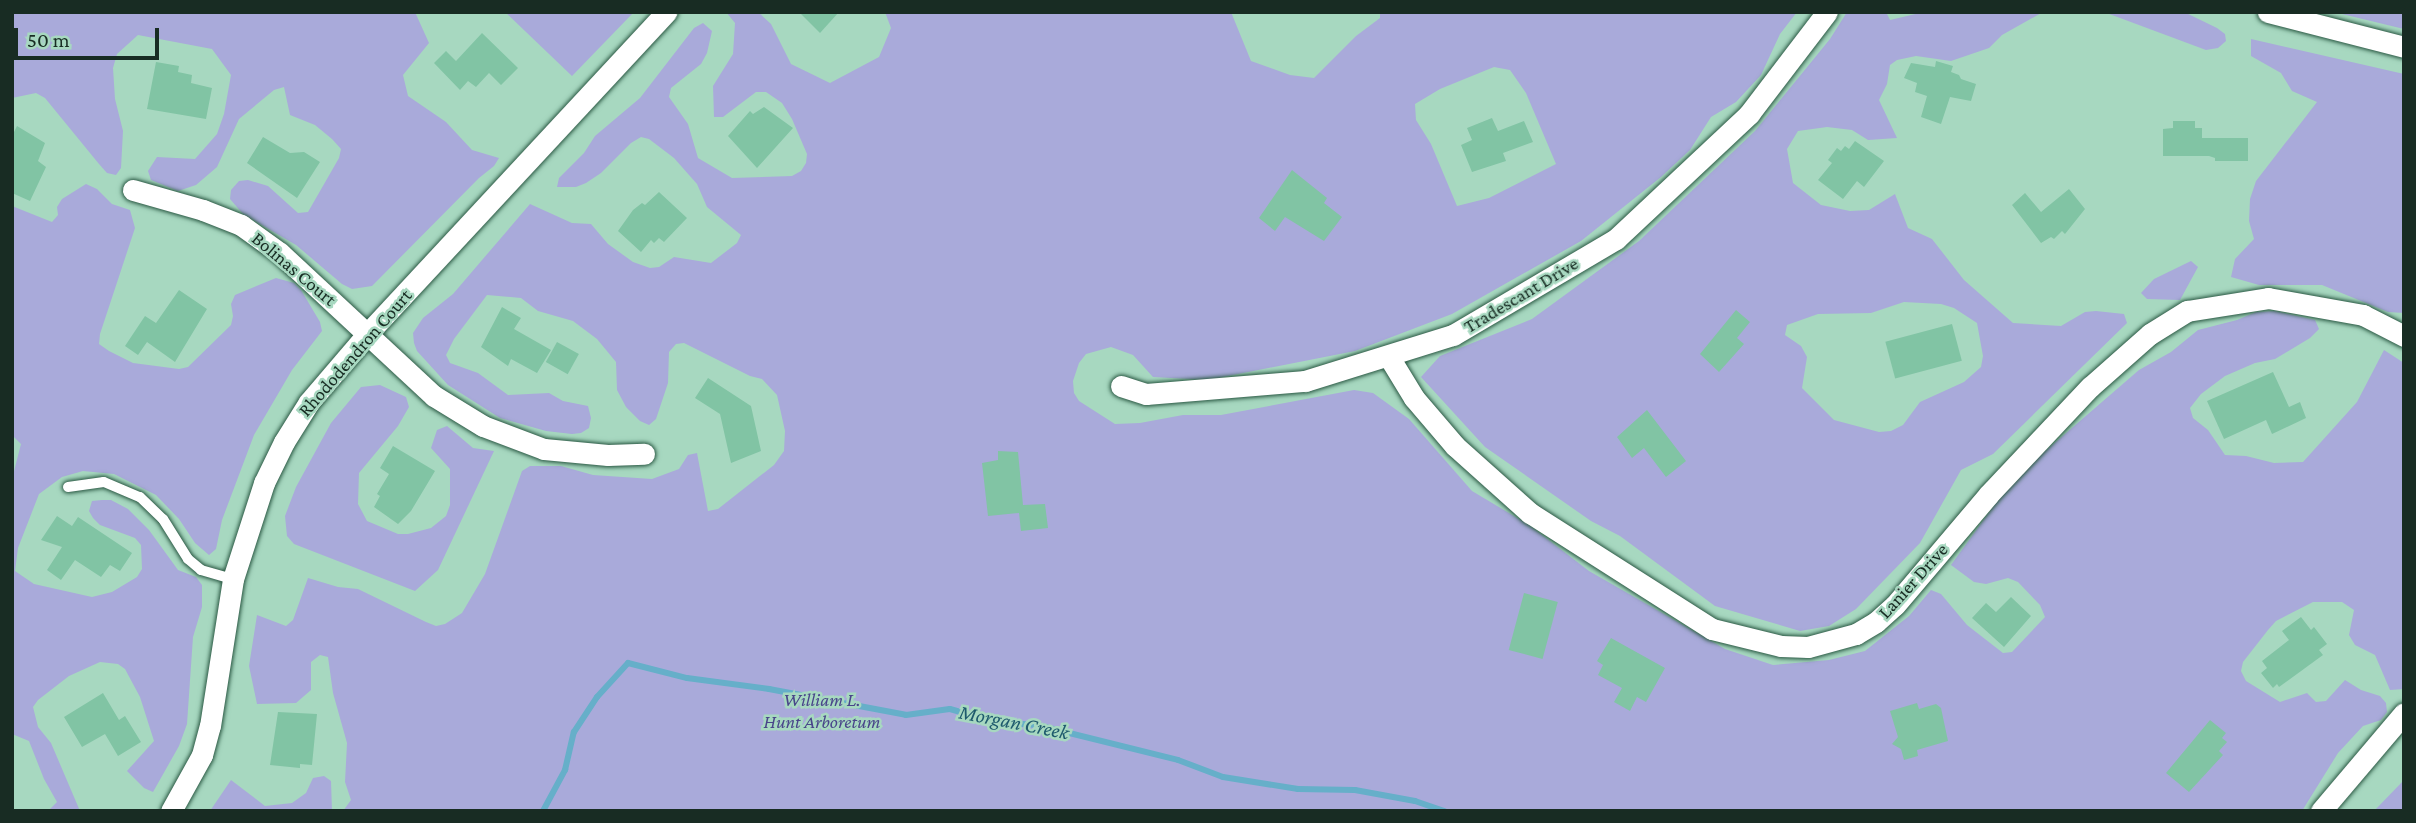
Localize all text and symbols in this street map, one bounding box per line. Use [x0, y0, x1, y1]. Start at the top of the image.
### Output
scale bar [18, 14, 163, 58]
text: 50 m [27, 28, 70, 52]
street label: Bolinas Court [247, 227, 341, 311]
street label: Tradescant Drive [1460, 252, 1582, 338]
street label: Rhododendron Court [293, 285, 417, 421]
street label: Lanier Drive [1873, 539, 1953, 623]
park label: William L. Hunt Arboretum [763, 689, 881, 733]
water label: Morgan Creek [957, 699, 1071, 745]

